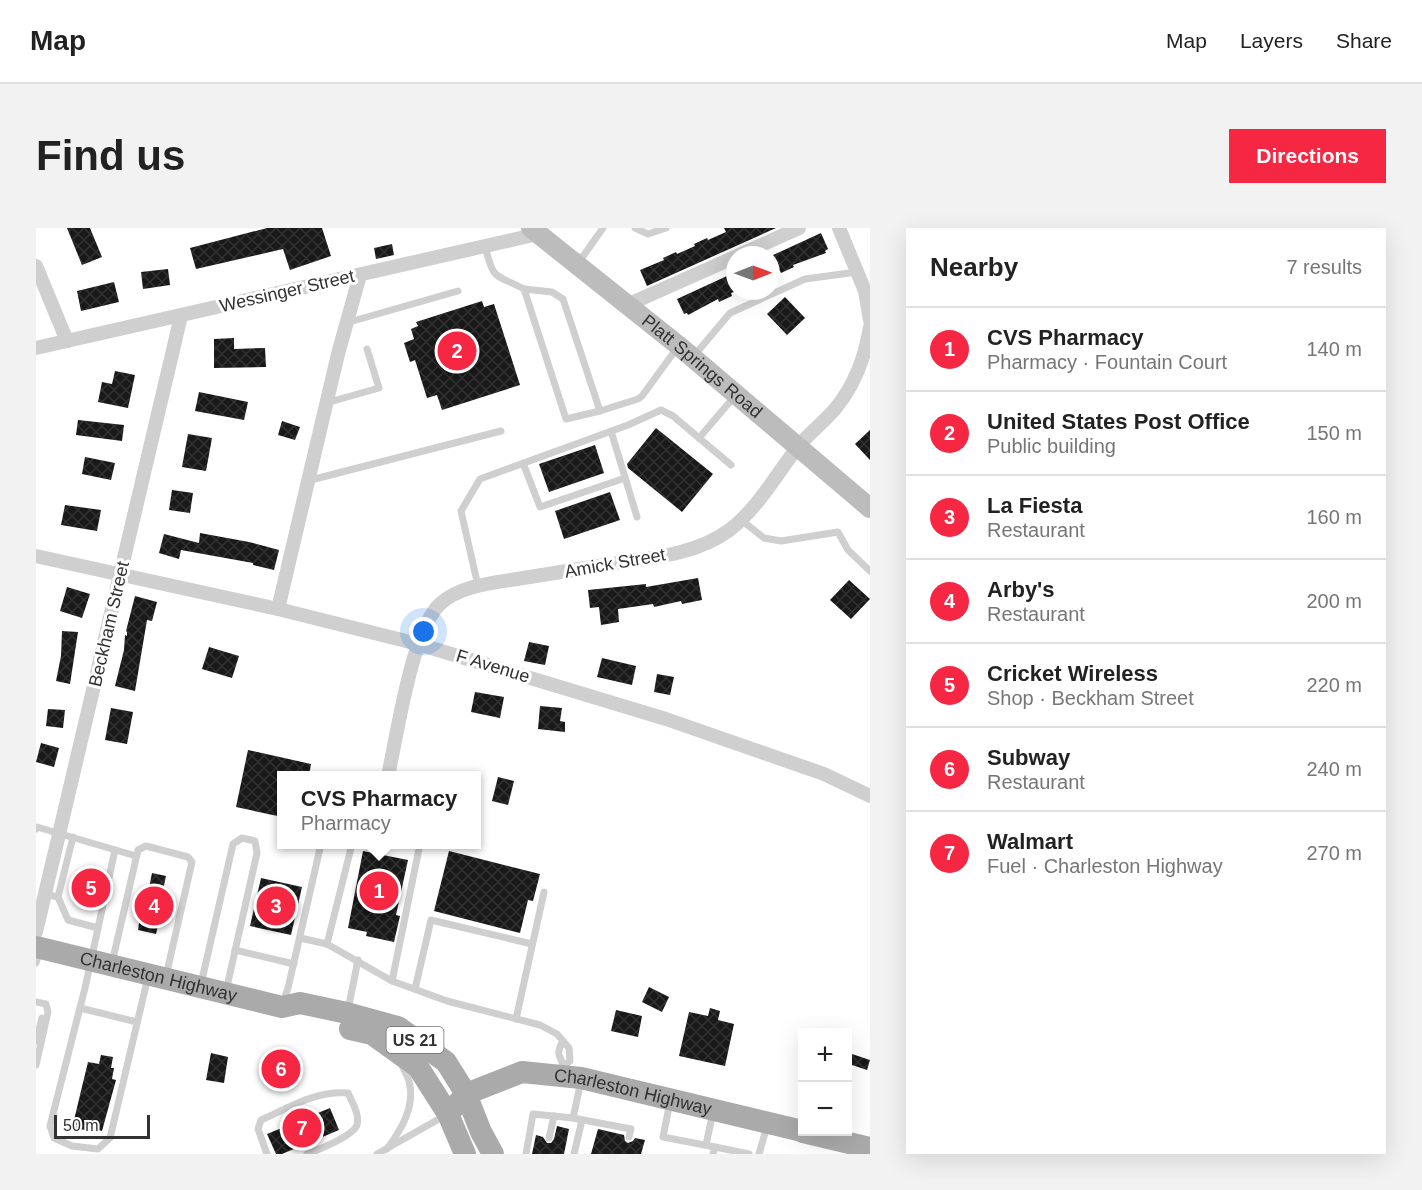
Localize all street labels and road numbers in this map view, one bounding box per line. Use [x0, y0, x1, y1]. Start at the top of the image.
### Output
street label: Wessinger Street [218, 266, 356, 316]
street label: Platt Springs Road [638, 311, 766, 422]
street label: Amick Street [563, 544, 667, 582]
street label: Beckham Street [85, 559, 133, 689]
street label: F Avenue [454, 645, 532, 687]
street label: Charleston Highway [78, 948, 239, 1006]
road number: US 21 [386, 1027, 443, 1053]
street label: Charleston Highway [553, 1065, 714, 1119]

